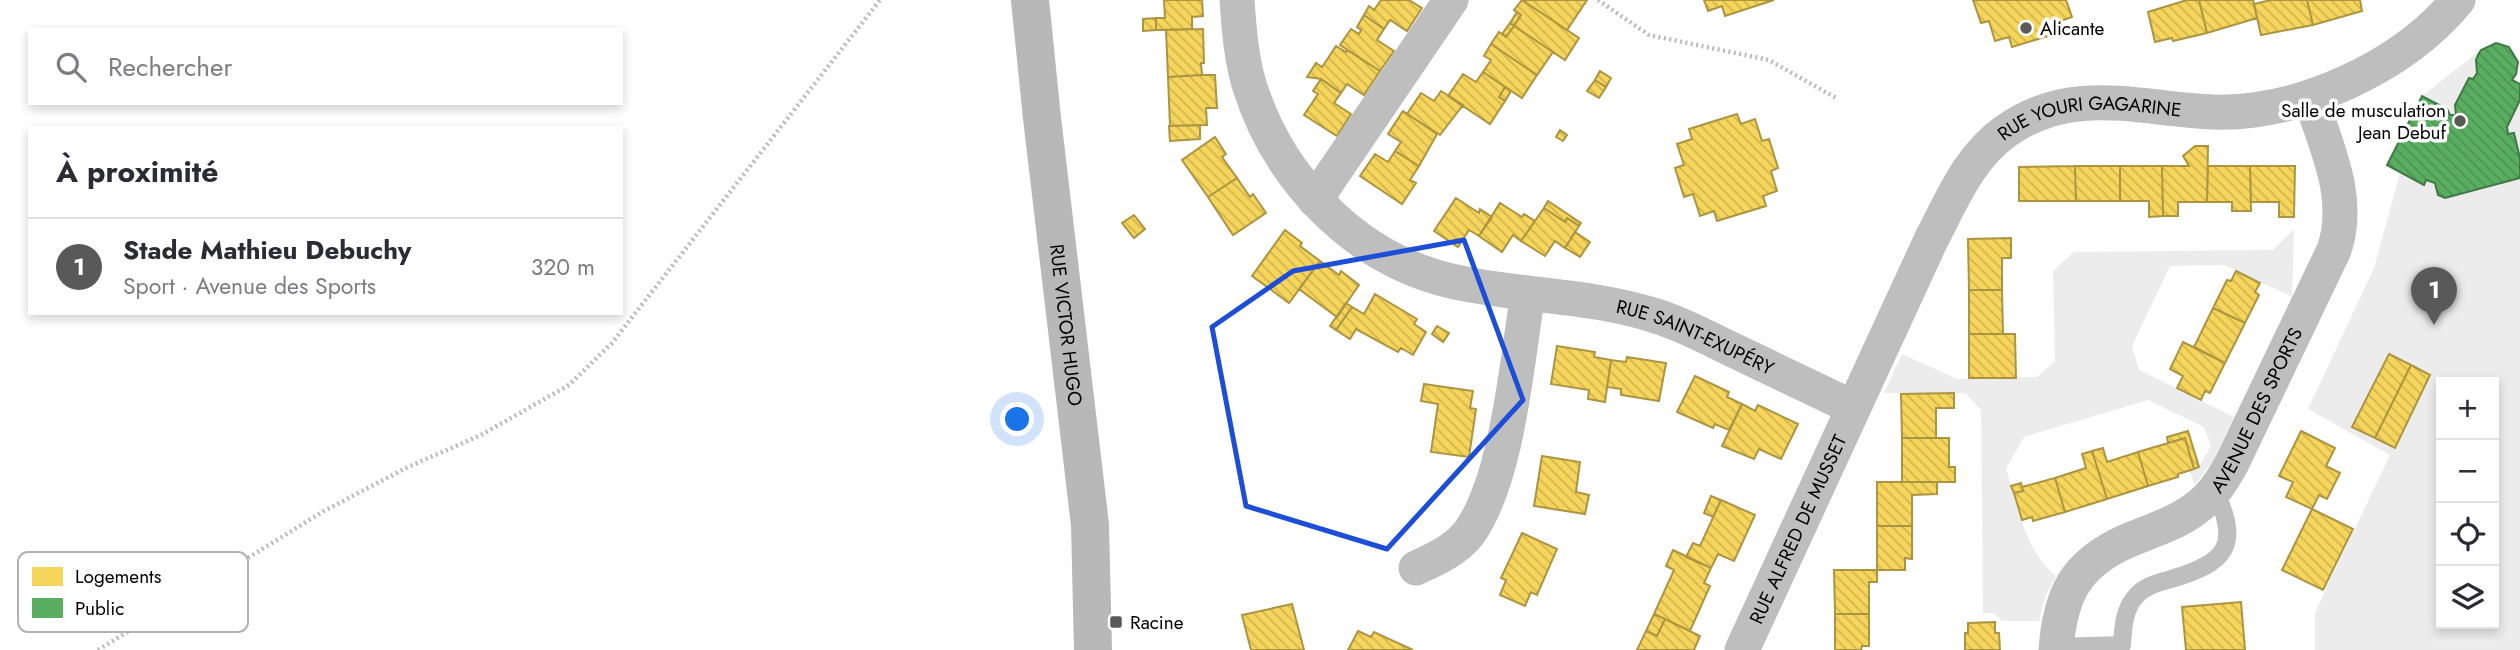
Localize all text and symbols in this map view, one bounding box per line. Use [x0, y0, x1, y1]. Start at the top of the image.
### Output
place label: Alicante [2040, 15, 2105, 42]
marker: Alicante [2018, 20, 2034, 36]
search box [28, 28, 623, 105]
icon: search [52, 48, 90, 86]
text: Rechercher [108, 48, 232, 86]
street label: RUE YOURI GAGARINE [1992, 90, 2183, 147]
place label: Salle de musculation Jean Debuf [2281, 97, 2447, 146]
marker: Salle de musculation Jean Debuf [2452, 113, 2468, 129]
text: À proximité [56, 150, 219, 193]
text: Stade Mathieu Debuchy [123, 231, 411, 269]
street label: RUE VICTOR HUGO [1043, 243, 1089, 407]
text: 1 [73, 250, 85, 284]
text: 320 m [531, 250, 595, 284]
pin: 1 [2411, 267, 2457, 325]
text: Sport · Avenue des Sports [123, 269, 376, 303]
street label: RUE SAINT-EXUPÉRY [1614, 293, 1779, 382]
street label: AVENUE DES SPORTS [2204, 323, 2309, 499]
map controls [2436, 377, 2499, 629]
button: + [2436, 377, 2499, 440]
your location [1000, 402, 1034, 436]
street label: RUE ALFRED DE MUSSET [1743, 430, 1853, 628]
button: − [2436, 440, 2499, 503]
button: locate [2436, 503, 2499, 566]
legend [18, 552, 248, 632]
text: Logements [75, 563, 162, 590]
button: layers [2436, 566, 2499, 629]
text: Public [75, 595, 124, 622]
place label: Racine [1130, 609, 1184, 636]
marker: Racine [1108, 614, 1124, 630]

